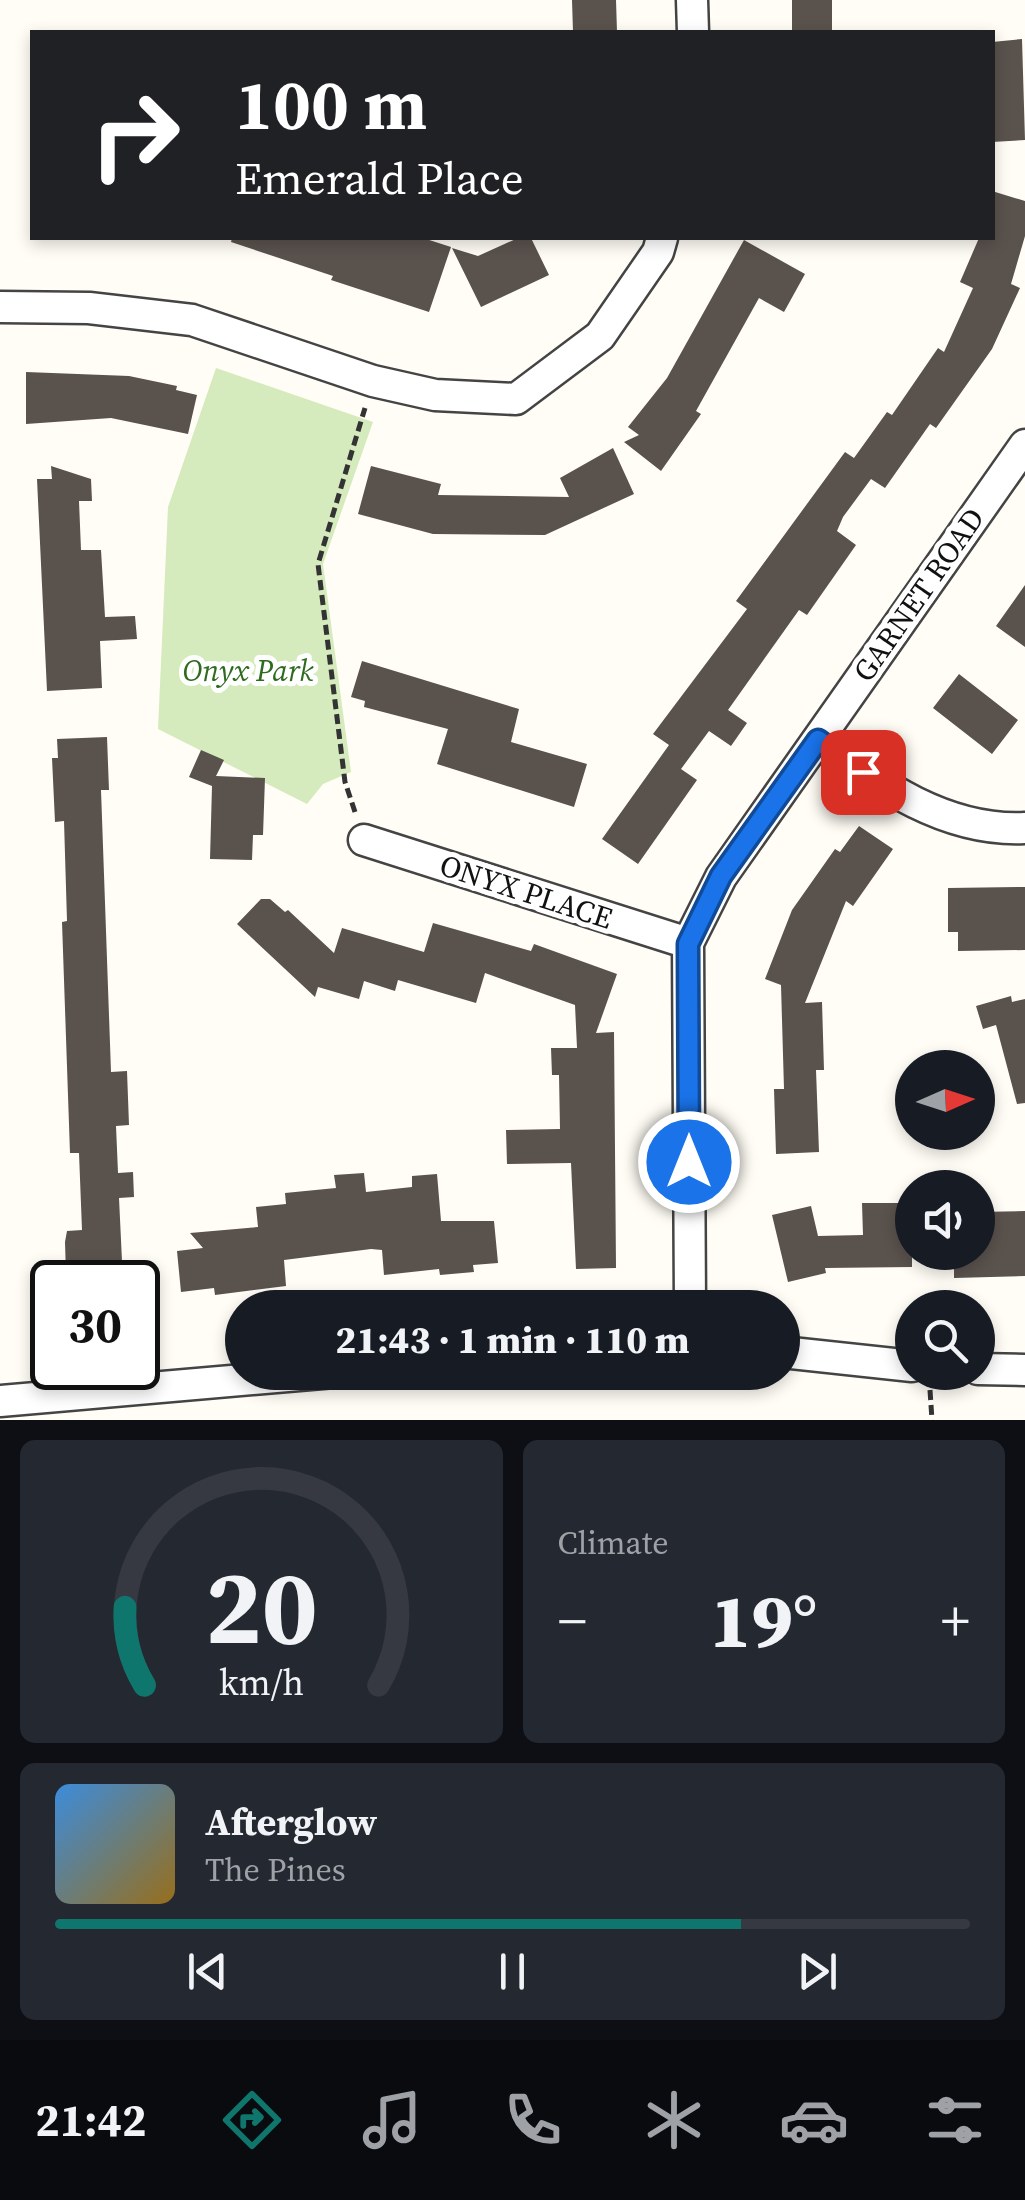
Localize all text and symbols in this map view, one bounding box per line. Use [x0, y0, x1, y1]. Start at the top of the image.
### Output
text: 100 m [235, 56, 427, 152]
icon: right [70, 70, 200, 200]
text: Emerald Place [235, 147, 524, 209]
street label: GARNET ROAD [843, 500, 994, 690]
park label: Onyx Park [183, 650, 314, 691]
pin [821, 730, 906, 815]
icon: arrive [836, 745, 891, 800]
street label: ONYX PLACE [435, 844, 618, 939]
north arrow [895, 1050, 995, 1150]
map controls [895, 1050, 995, 1390]
position arrow [637, 1110, 741, 1214]
button: sound [895, 1170, 995, 1270]
speed limit sign: 30 [30, 1260, 160, 1390]
button: search [895, 1290, 995, 1390]
text: 21:43 · 1 min · 110 m [335, 1314, 690, 1366]
text: Climate [558, 1521, 669, 1565]
text: 20 [205, 1535, 318, 1678]
text: 19° [710, 1569, 817, 1672]
text: − [558, 1583, 587, 1658]
text: + [941, 1583, 970, 1658]
text: km/h [219, 1658, 304, 1707]
text: Afterglow [205, 1796, 377, 1848]
text: The Pines [205, 1848, 346, 1892]
icon: previous [180, 1944, 235, 1999]
icon: pause [485, 1944, 540, 1999]
icon: next [790, 1944, 845, 1999]
icon: directions [217, 2085, 287, 2155]
icon: music [357, 2085, 427, 2155]
icon: phone [498, 2085, 568, 2155]
icon: climate [639, 2085, 709, 2155]
icon: car [779, 2085, 849, 2155]
icon: filters [920, 2085, 990, 2155]
text: 21:42 [35, 2089, 146, 2151]

